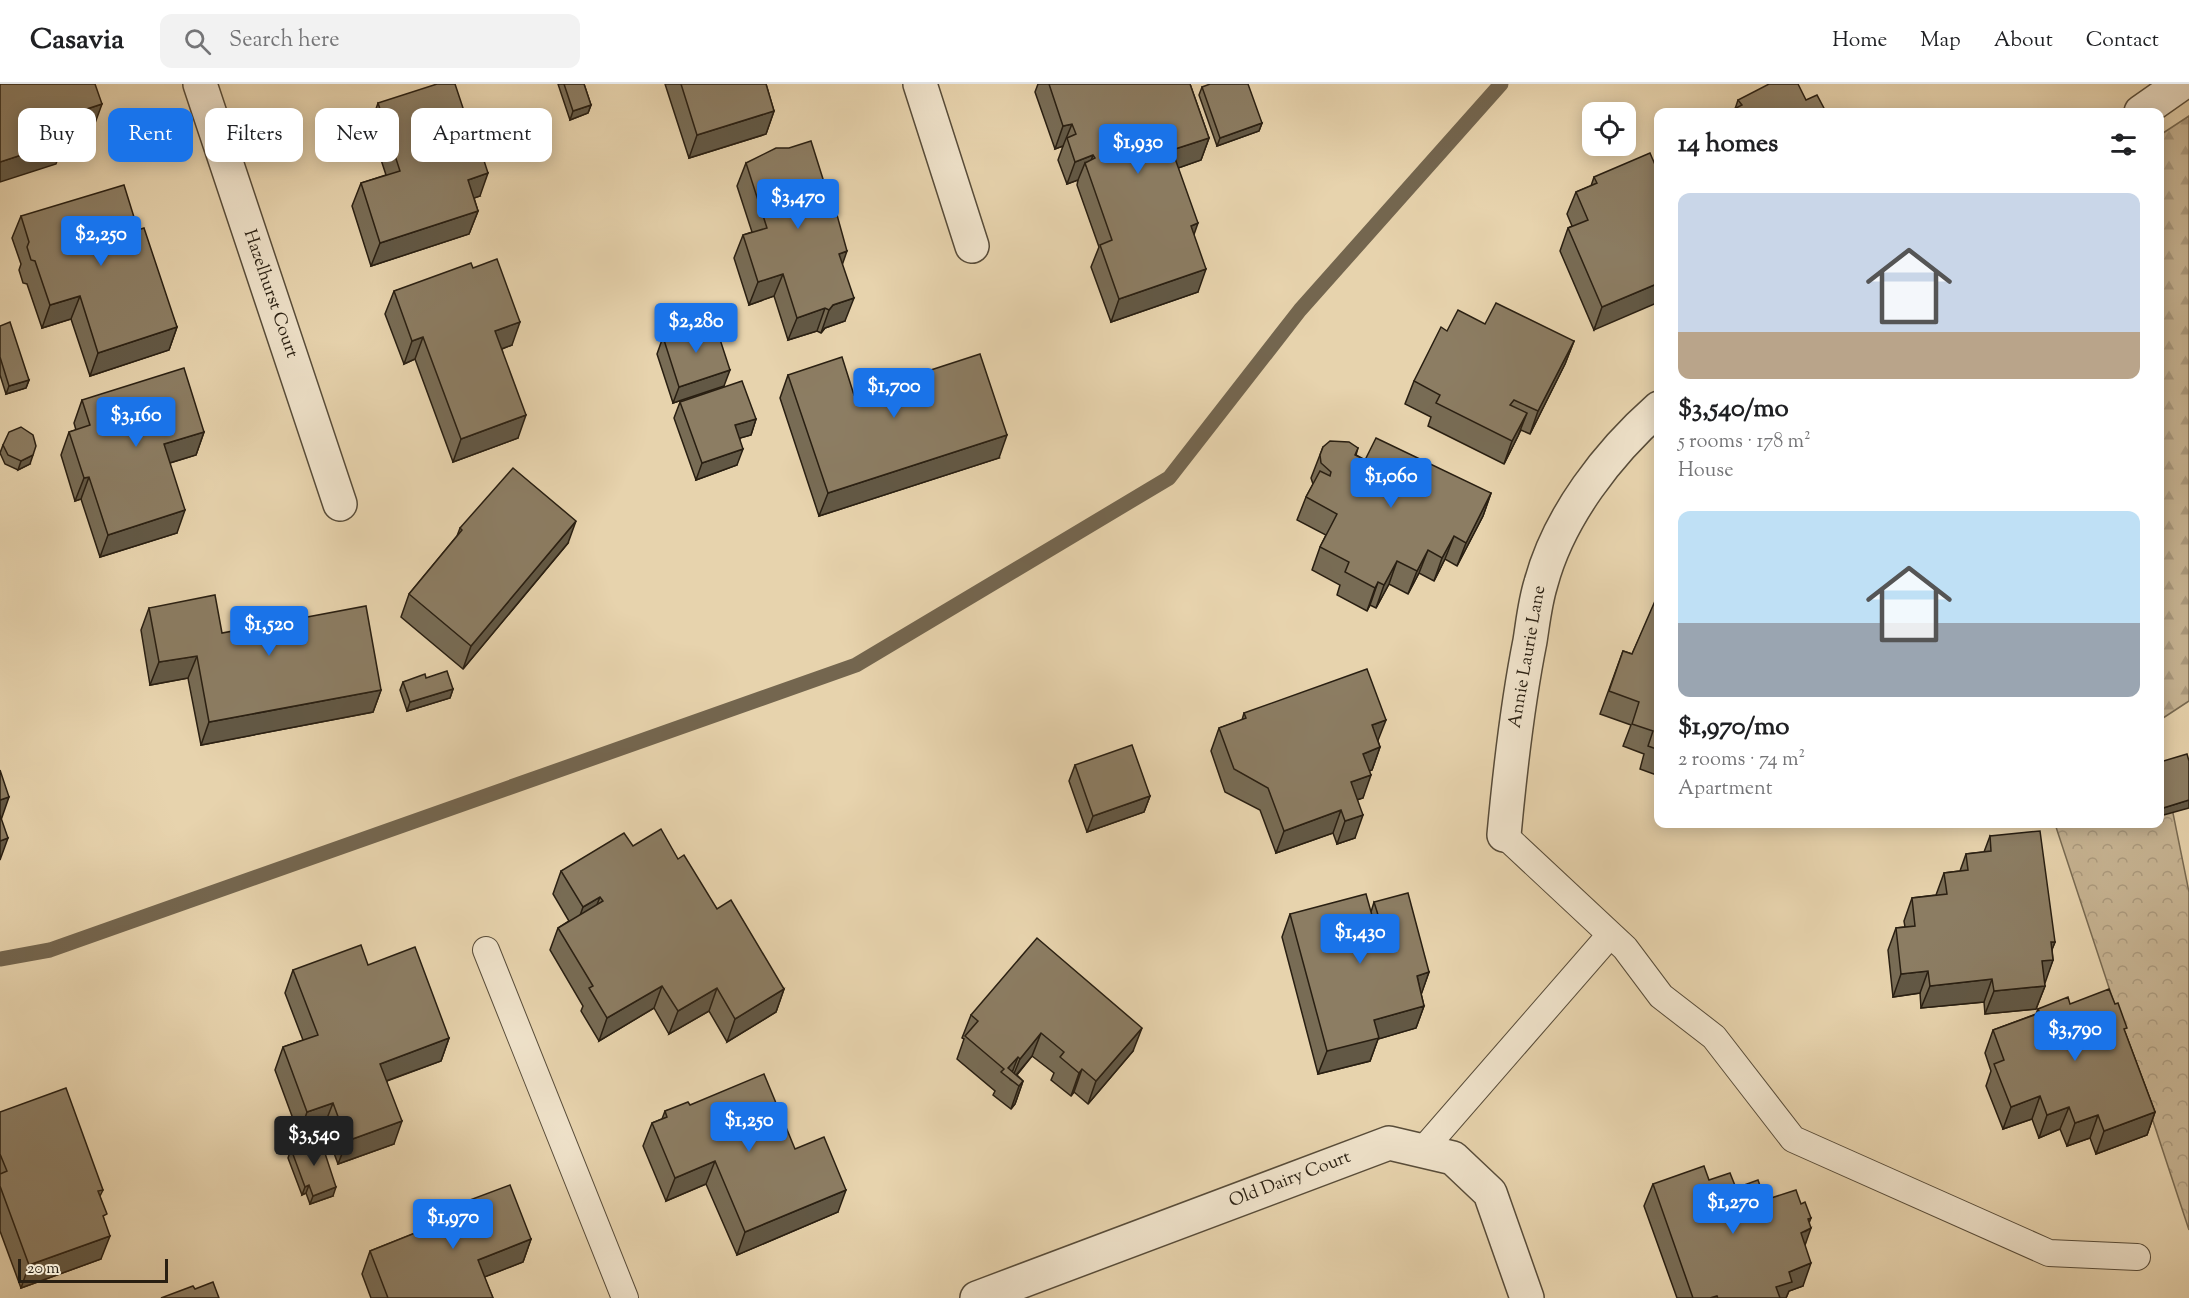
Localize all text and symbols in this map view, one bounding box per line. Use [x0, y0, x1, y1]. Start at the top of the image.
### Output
search box [160, 14, 580, 68]
text: Casavia [30, 21, 124, 61]
icon: search [181, 25, 214, 58]
text: Search here [229, 25, 339, 57]
text: Home [1832, 26, 1887, 56]
text: Map [1920, 26, 1961, 56]
text: About [1994, 26, 2053, 56]
text: Contact [2086, 26, 2159, 56]
map controls [1582, 102, 1636, 156]
button: locate [1582, 102, 1636, 156]
chip: Buy [18, 108, 96, 162]
chip: Rent [108, 108, 193, 162]
chip: Filters [205, 108, 303, 162]
chip: New [315, 108, 399, 162]
chip: Apartment [411, 108, 552, 162]
pin: $1,930 [1089, 124, 1187, 175]
text: 14 homes [1678, 126, 1778, 163]
icon: filters [2107, 128, 2140, 161]
text: $1,930 [1113, 129, 1163, 158]
pin: $3,470 [749, 179, 847, 230]
text: $3,470 [771, 184, 825, 213]
pin: $2,250 [52, 216, 150, 267]
text: $2,250 [75, 221, 127, 250]
street label: Hazelhurst Court [236, 226, 304, 362]
icon: home [1855, 232, 1963, 340]
pin: $2,280 [647, 303, 745, 354]
text: $2,280 [669, 308, 723, 337]
pin: $1,700 [845, 368, 943, 419]
text: $1,700 [867, 373, 921, 402]
text: $3,540/mo [1678, 391, 1789, 428]
pin: $3,160 [87, 397, 185, 448]
text: $3,160 [110, 402, 162, 431]
text: 5 rooms · 178 m² [1678, 428, 1811, 457]
text: House [1678, 457, 1733, 486]
pin: $1,060 [1342, 458, 1440, 509]
text: $1,060 [1365, 463, 1417, 492]
icon: home [1855, 550, 1963, 658]
street label: Annie Laurie Lane [1503, 584, 1553, 730]
pin: $1,520 [220, 606, 318, 657]
text: $1,520 [244, 611, 294, 640]
text: $1,970/mo [1678, 709, 1790, 746]
text: 2 rooms · 74 m² [1678, 746, 1805, 775]
text: Apartment [1678, 775, 1773, 804]
pin: $1,430 [1311, 914, 1409, 965]
text: $1,430 [1334, 919, 1386, 948]
pin: $3,790 [2026, 1011, 2124, 1062]
text: $3,790 [2048, 1016, 2102, 1045]
pin: $1,250 [700, 1102, 798, 1153]
text: $1,250 [724, 1107, 774, 1136]
pin: $3,540 [265, 1116, 363, 1167]
text: $3,540 [288, 1121, 340, 1150]
street label: Old Dairy Court [1225, 1145, 1355, 1215]
pin: $1,270 [1684, 1184, 1782, 1235]
text: $1,270 [1707, 1189, 1759, 1218]
pin: $1,970 [404, 1199, 502, 1250]
text: $1,970 [427, 1204, 479, 1233]
scale bar [18, 1256, 168, 1284]
text: 20 m [27, 1258, 60, 1281]

